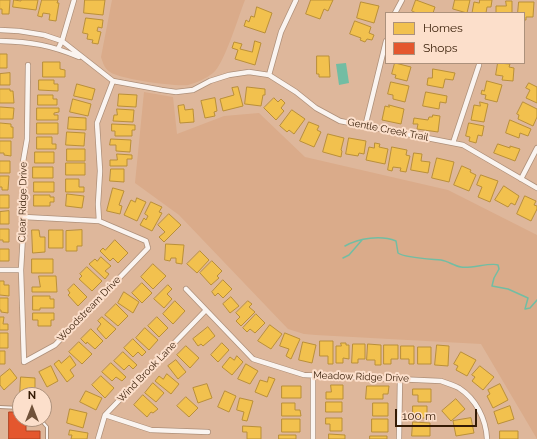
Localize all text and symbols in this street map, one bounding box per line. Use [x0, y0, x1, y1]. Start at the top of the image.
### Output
legend [385, 12, 525, 64]
text: Homes [423, 21, 463, 35]
text: Shops [423, 41, 458, 55]
street label: Gentle Creek Trail [347, 116, 429, 144]
street label: Clear Ridge Drive [16, 162, 30, 242]
street label: Woodstream Drive [55, 274, 123, 344]
street label: Wind Brook Lane [115, 339, 179, 405]
street label: Meadow Ridge Drive [313, 369, 409, 385]
north arrow [12, 387, 52, 427]
text: N [28, 389, 36, 402]
scale bar [397, 401, 479, 427]
text: 100 m [402, 409, 436, 423]

